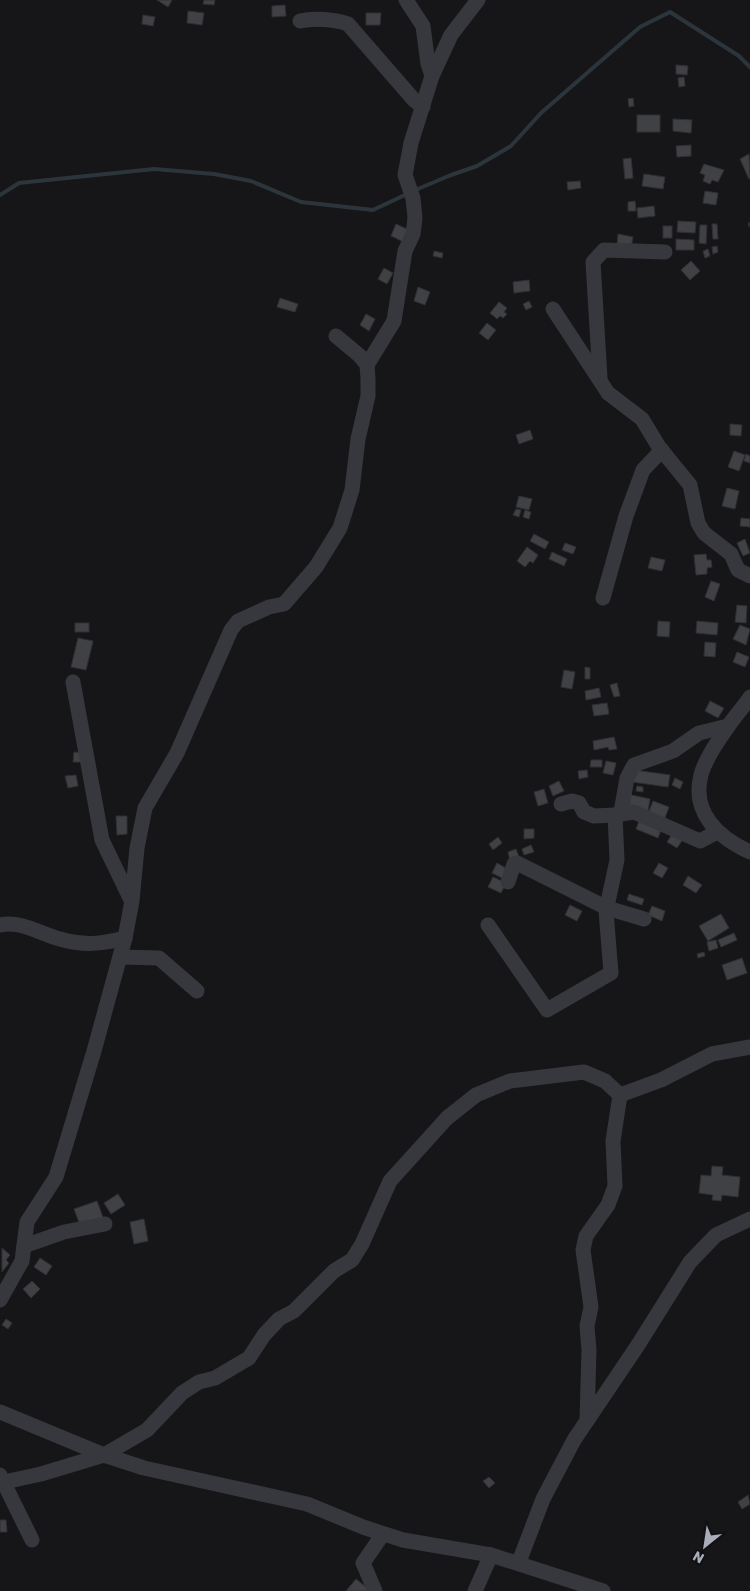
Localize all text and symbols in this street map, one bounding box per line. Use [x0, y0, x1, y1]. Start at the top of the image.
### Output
north arrow [680, 1521, 730, 1571]
text: N [690, 1547, 707, 1567]

